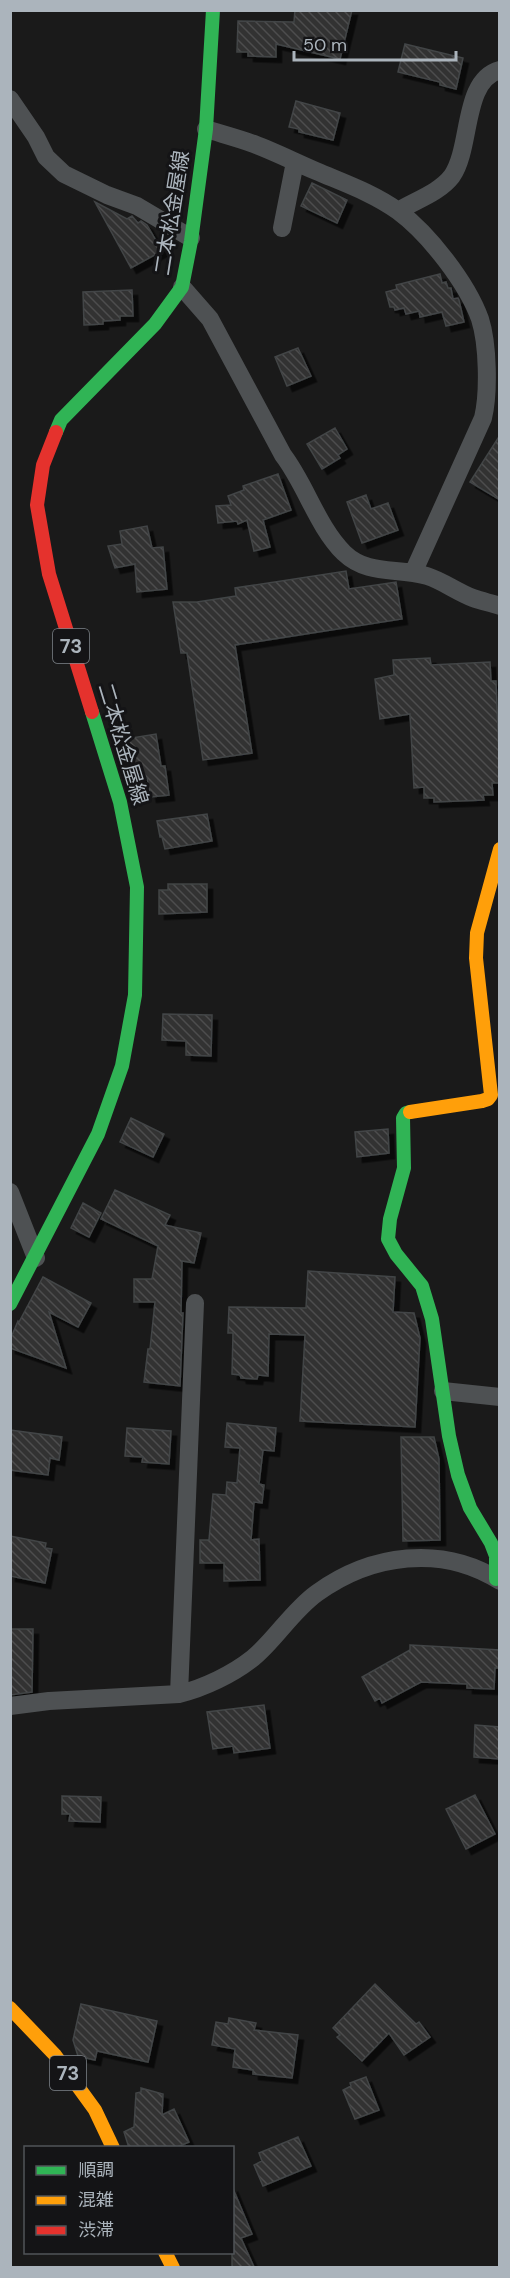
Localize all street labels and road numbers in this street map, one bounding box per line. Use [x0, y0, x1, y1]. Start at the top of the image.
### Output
street label: 二本松金屋線 [148, 149, 196, 277]
road number: 73 [53, 629, 89, 663]
street label: 二本松金屋線 [91, 680, 155, 808]
road number: 73 [50, 2056, 86, 2090]

